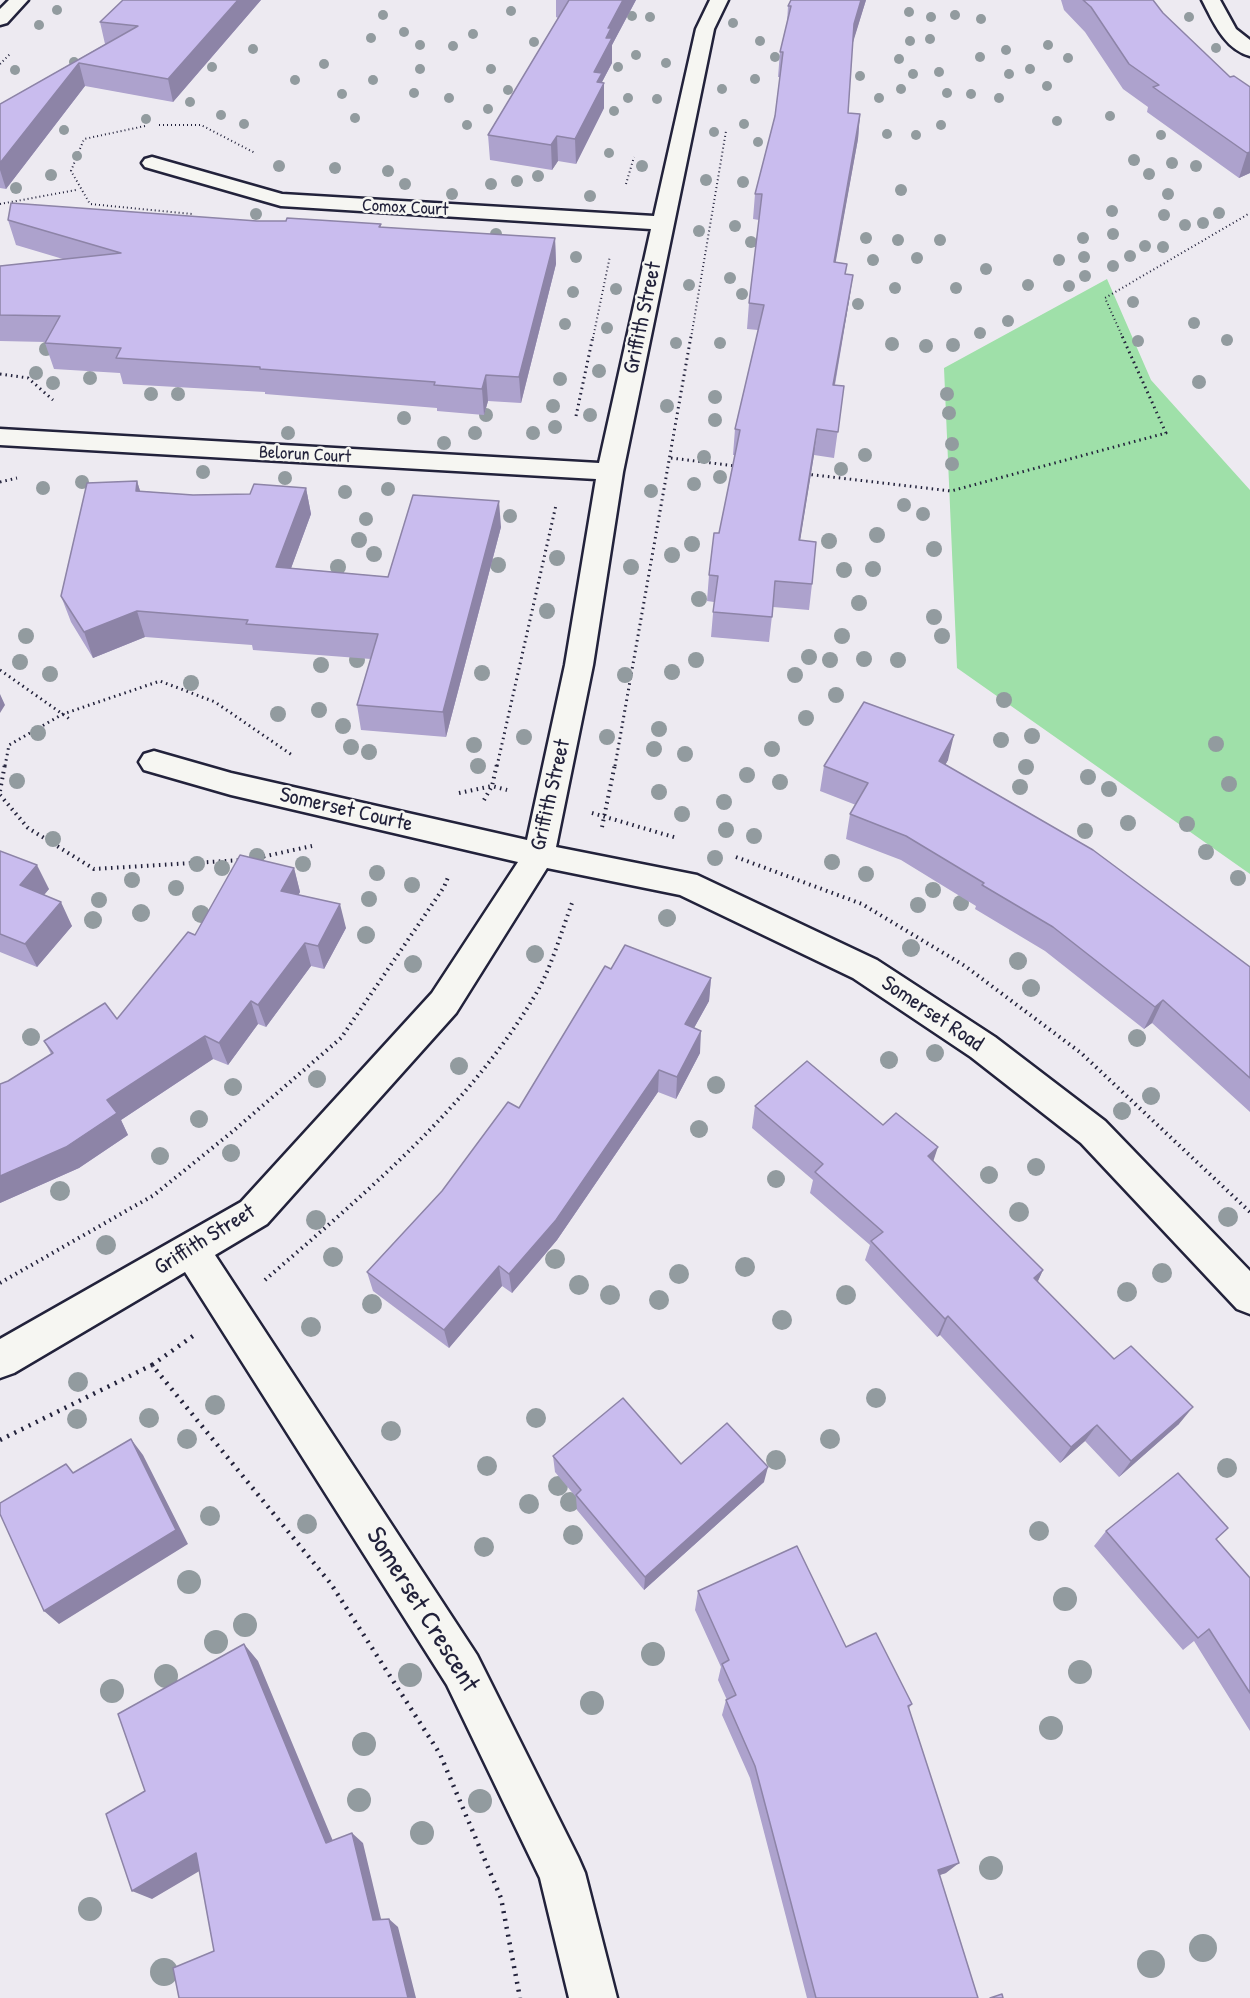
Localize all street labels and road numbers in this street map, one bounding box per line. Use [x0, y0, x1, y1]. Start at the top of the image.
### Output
street label: Comox Court [361, 195, 449, 221]
street label: Griffith Street [618, 260, 668, 376]
street label: Belorun Court [258, 442, 352, 468]
street label: Griffith Street [525, 737, 577, 853]
street label: Somerset Courte [277, 782, 415, 838]
street label: Somerset Road [876, 970, 988, 1058]
street label: Griffith Street [150, 1199, 260, 1281]
street label: Somerset Crescent [358, 1522, 486, 1698]

